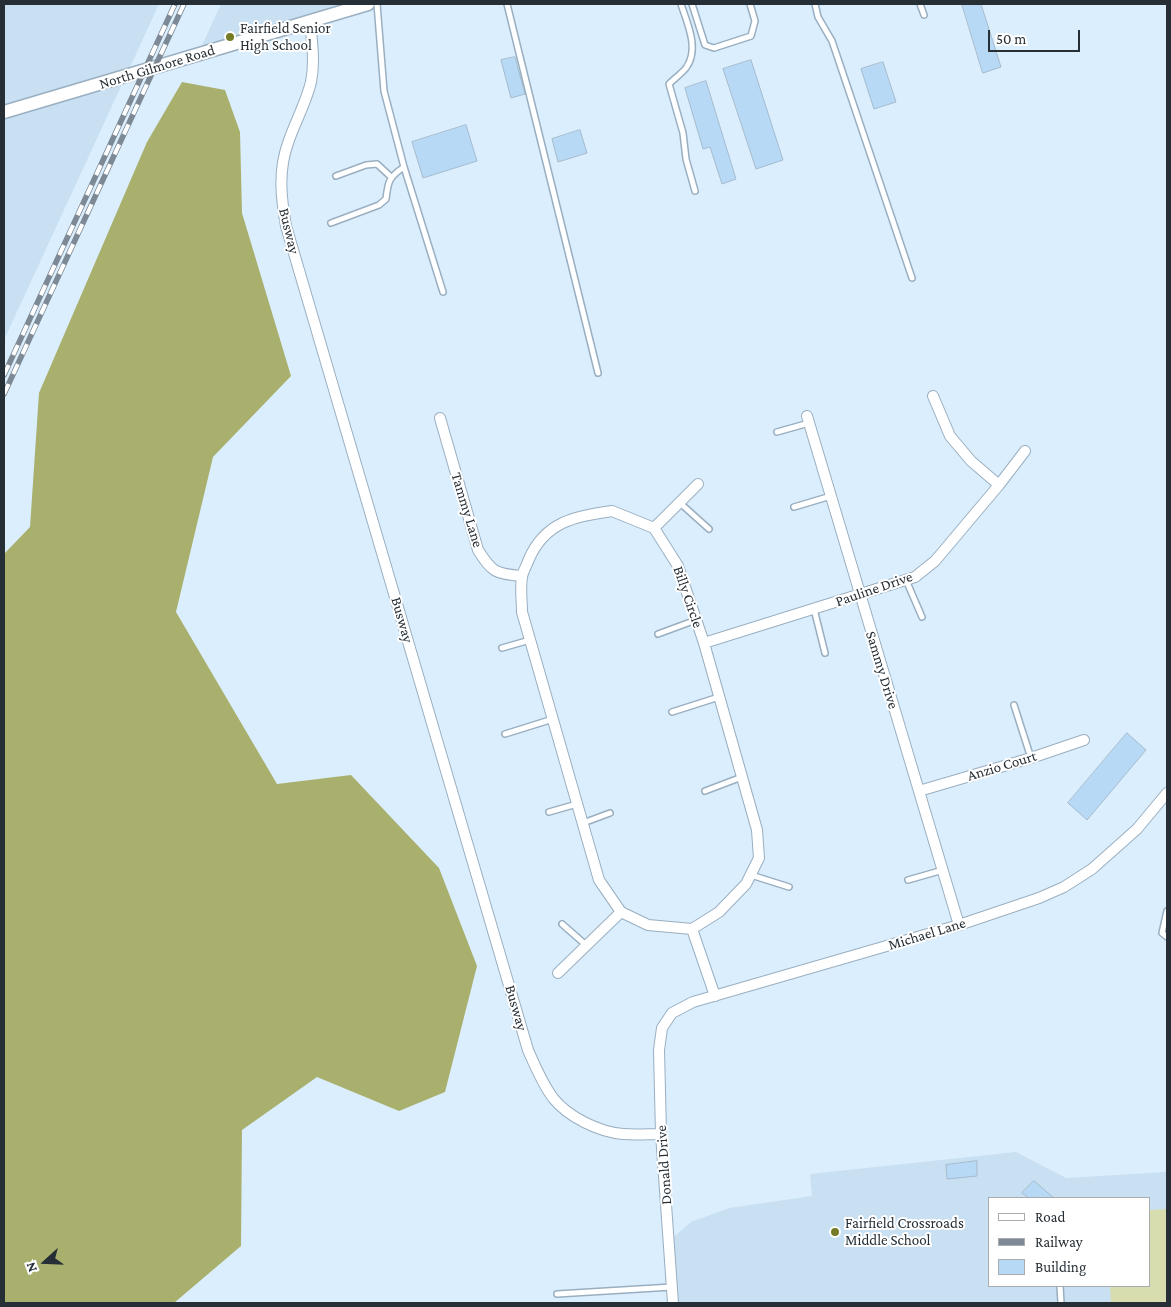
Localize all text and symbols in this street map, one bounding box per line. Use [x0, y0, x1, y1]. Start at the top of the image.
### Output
place label: Fairfield Senior High School [240, 19, 331, 54]
scale bar [991, 20, 1084, 52]
marker: Fairfield Senior High School [224, 31, 236, 43]
text: 50 m [996, 31, 1026, 47]
street label: North Gilmore Road [97, 41, 217, 93]
street label: Busway [275, 206, 303, 256]
street label: Tammy Lane [447, 470, 487, 550]
street label: Billy Circle [669, 564, 707, 630]
street label: Pauline Drive [833, 567, 915, 611]
street label: Busway [387, 595, 417, 645]
street label: Sammy Drive [862, 629, 902, 711]
street label: Anzio Court [965, 747, 1039, 785]
street label: Michael Lane [886, 914, 968, 954]
street label: Busway [501, 983, 531, 1033]
street label: Donald Drive [652, 1125, 676, 1205]
legend [988, 1197, 1151, 1287]
text: Road [1035, 1209, 1065, 1225]
place label: Fairfield Crossroads Middle School [845, 1214, 964, 1249]
marker: Fairfield Crossroads Middle School [829, 1226, 841, 1238]
text: Railway [1035, 1234, 1083, 1250]
north arrow [20, 1237, 70, 1287]
text: Building [1035, 1259, 1086, 1275]
text: N [22, 1260, 40, 1274]

